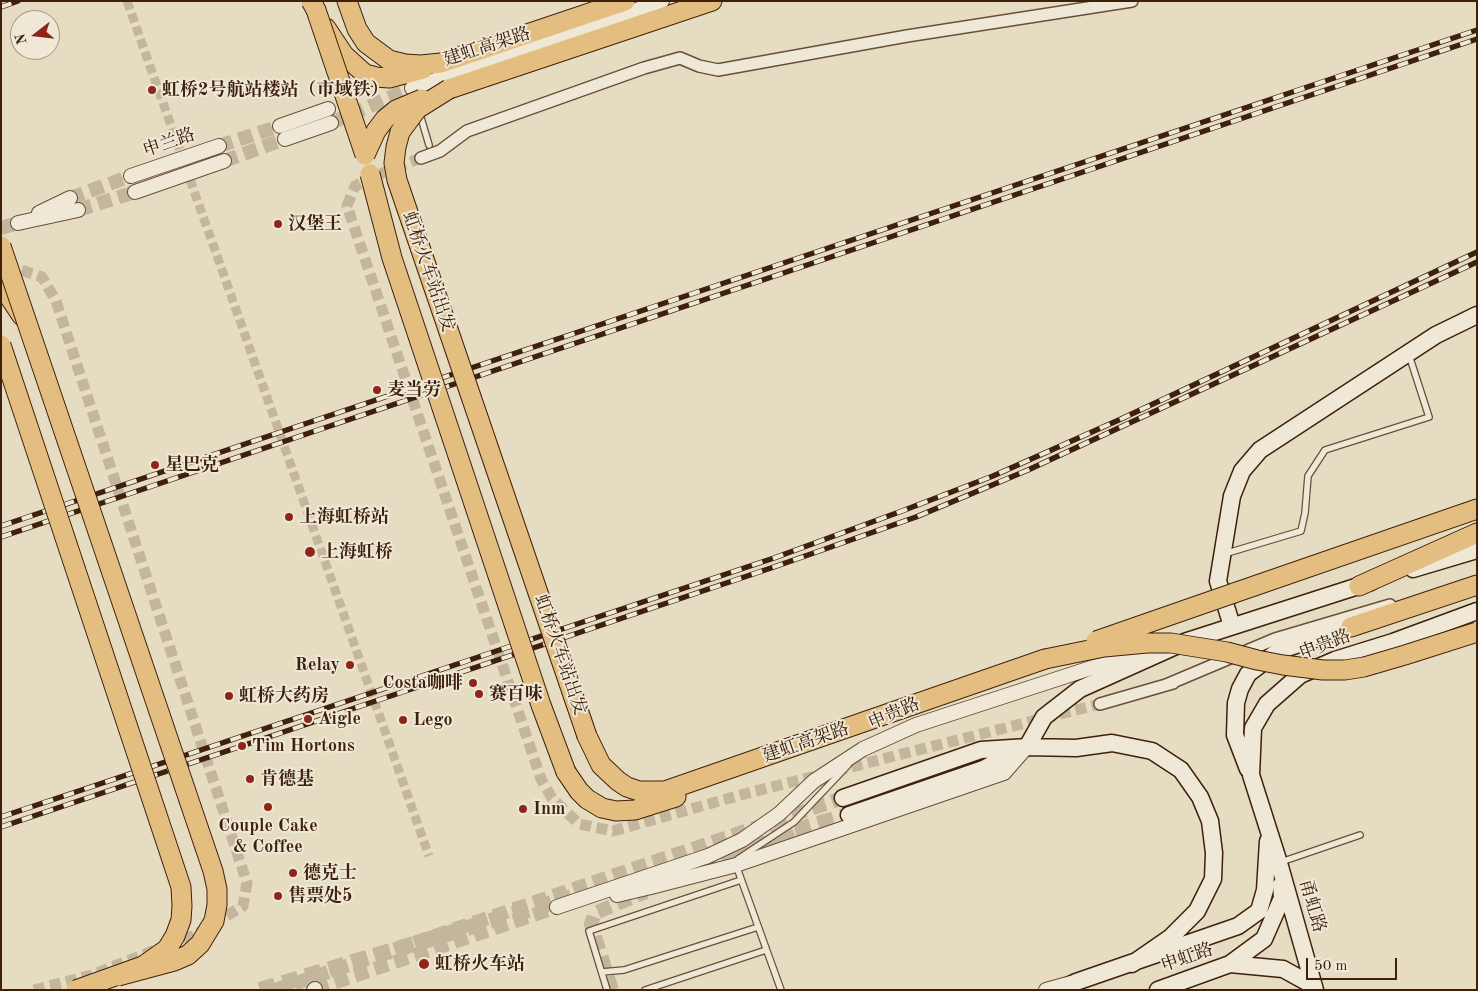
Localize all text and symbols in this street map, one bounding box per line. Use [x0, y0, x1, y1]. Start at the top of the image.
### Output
north arrow [10, 10, 60, 60]
street label: 建虹高架路 [441, 23, 533, 71]
text: N [13, 32, 30, 46]
place label: 虹桥2号航站楼站（市域铁） [162, 79, 388, 101]
marker: 虹桥2号航站楼站（市域铁） [146, 84, 158, 96]
street label: 申兰路 [140, 124, 198, 162]
street label: 虹桥火车站出发 [397, 209, 459, 335]
place label: 汉堡王 [288, 213, 342, 235]
marker: 汉堡王 [272, 218, 284, 230]
place label: 麦当劳 [387, 379, 441, 401]
marker: 麦当劳 [371, 384, 383, 396]
place label: 星巴克 [165, 454, 219, 476]
marker: 星巴克 [149, 459, 161, 471]
place label: 上海虹桥站 [299, 506, 389, 528]
marker: 上海虹桥站 [283, 511, 295, 523]
place label: 上海虹桥 [321, 541, 393, 563]
marker: 上海虹桥 [303, 545, 317, 559]
street label: 虹桥火车站出发 [529, 592, 591, 718]
street label: 申贵路 [1296, 625, 1354, 665]
place label: Relay [295, 654, 340, 676]
marker: Relay [344, 659, 356, 671]
place label: Costa咖啡 [383, 672, 463, 694]
marker: Costa咖啡 [467, 677, 479, 689]
place label: 赛百味 [489, 683, 543, 705]
place label: 虹桥大药房 [239, 685, 329, 707]
marker: 赛百味 [473, 688, 485, 700]
marker: 虹桥大药房 [223, 690, 235, 702]
street label: 申贵路 [865, 694, 923, 734]
place label: Aigle [318, 708, 361, 730]
place label: Lego [413, 709, 453, 731]
marker: Aigle [302, 713, 314, 725]
marker: Lego [397, 714, 409, 726]
street label: 建虹高架路 [760, 718, 852, 768]
place label: Tim Hortons [252, 735, 355, 757]
marker: Tim Hortons [236, 740, 248, 752]
place label: 肯德基 [260, 768, 314, 790]
marker: 肯德基 [244, 773, 256, 785]
place label: Inm [533, 798, 565, 820]
marker: Couple Cake & Coffee [262, 801, 274, 813]
marker: Inm [517, 803, 529, 815]
place label: Couple Cake & Coffee [218, 815, 318, 858]
place label: 德克士 [303, 862, 357, 884]
marker: 德克士 [287, 867, 299, 879]
street label: 甬虹路 [1294, 877, 1330, 935]
place label: 售票处5 [288, 885, 352, 907]
marker: 售票处5 [272, 890, 284, 902]
street label: 申虹路 [1158, 939, 1216, 977]
scale bar [1308, 948, 1399, 980]
place label: 虹桥火车站 [435, 953, 525, 975]
marker: 虹桥火车站 [417, 957, 431, 971]
text: 50 m [1314, 959, 1348, 974]

